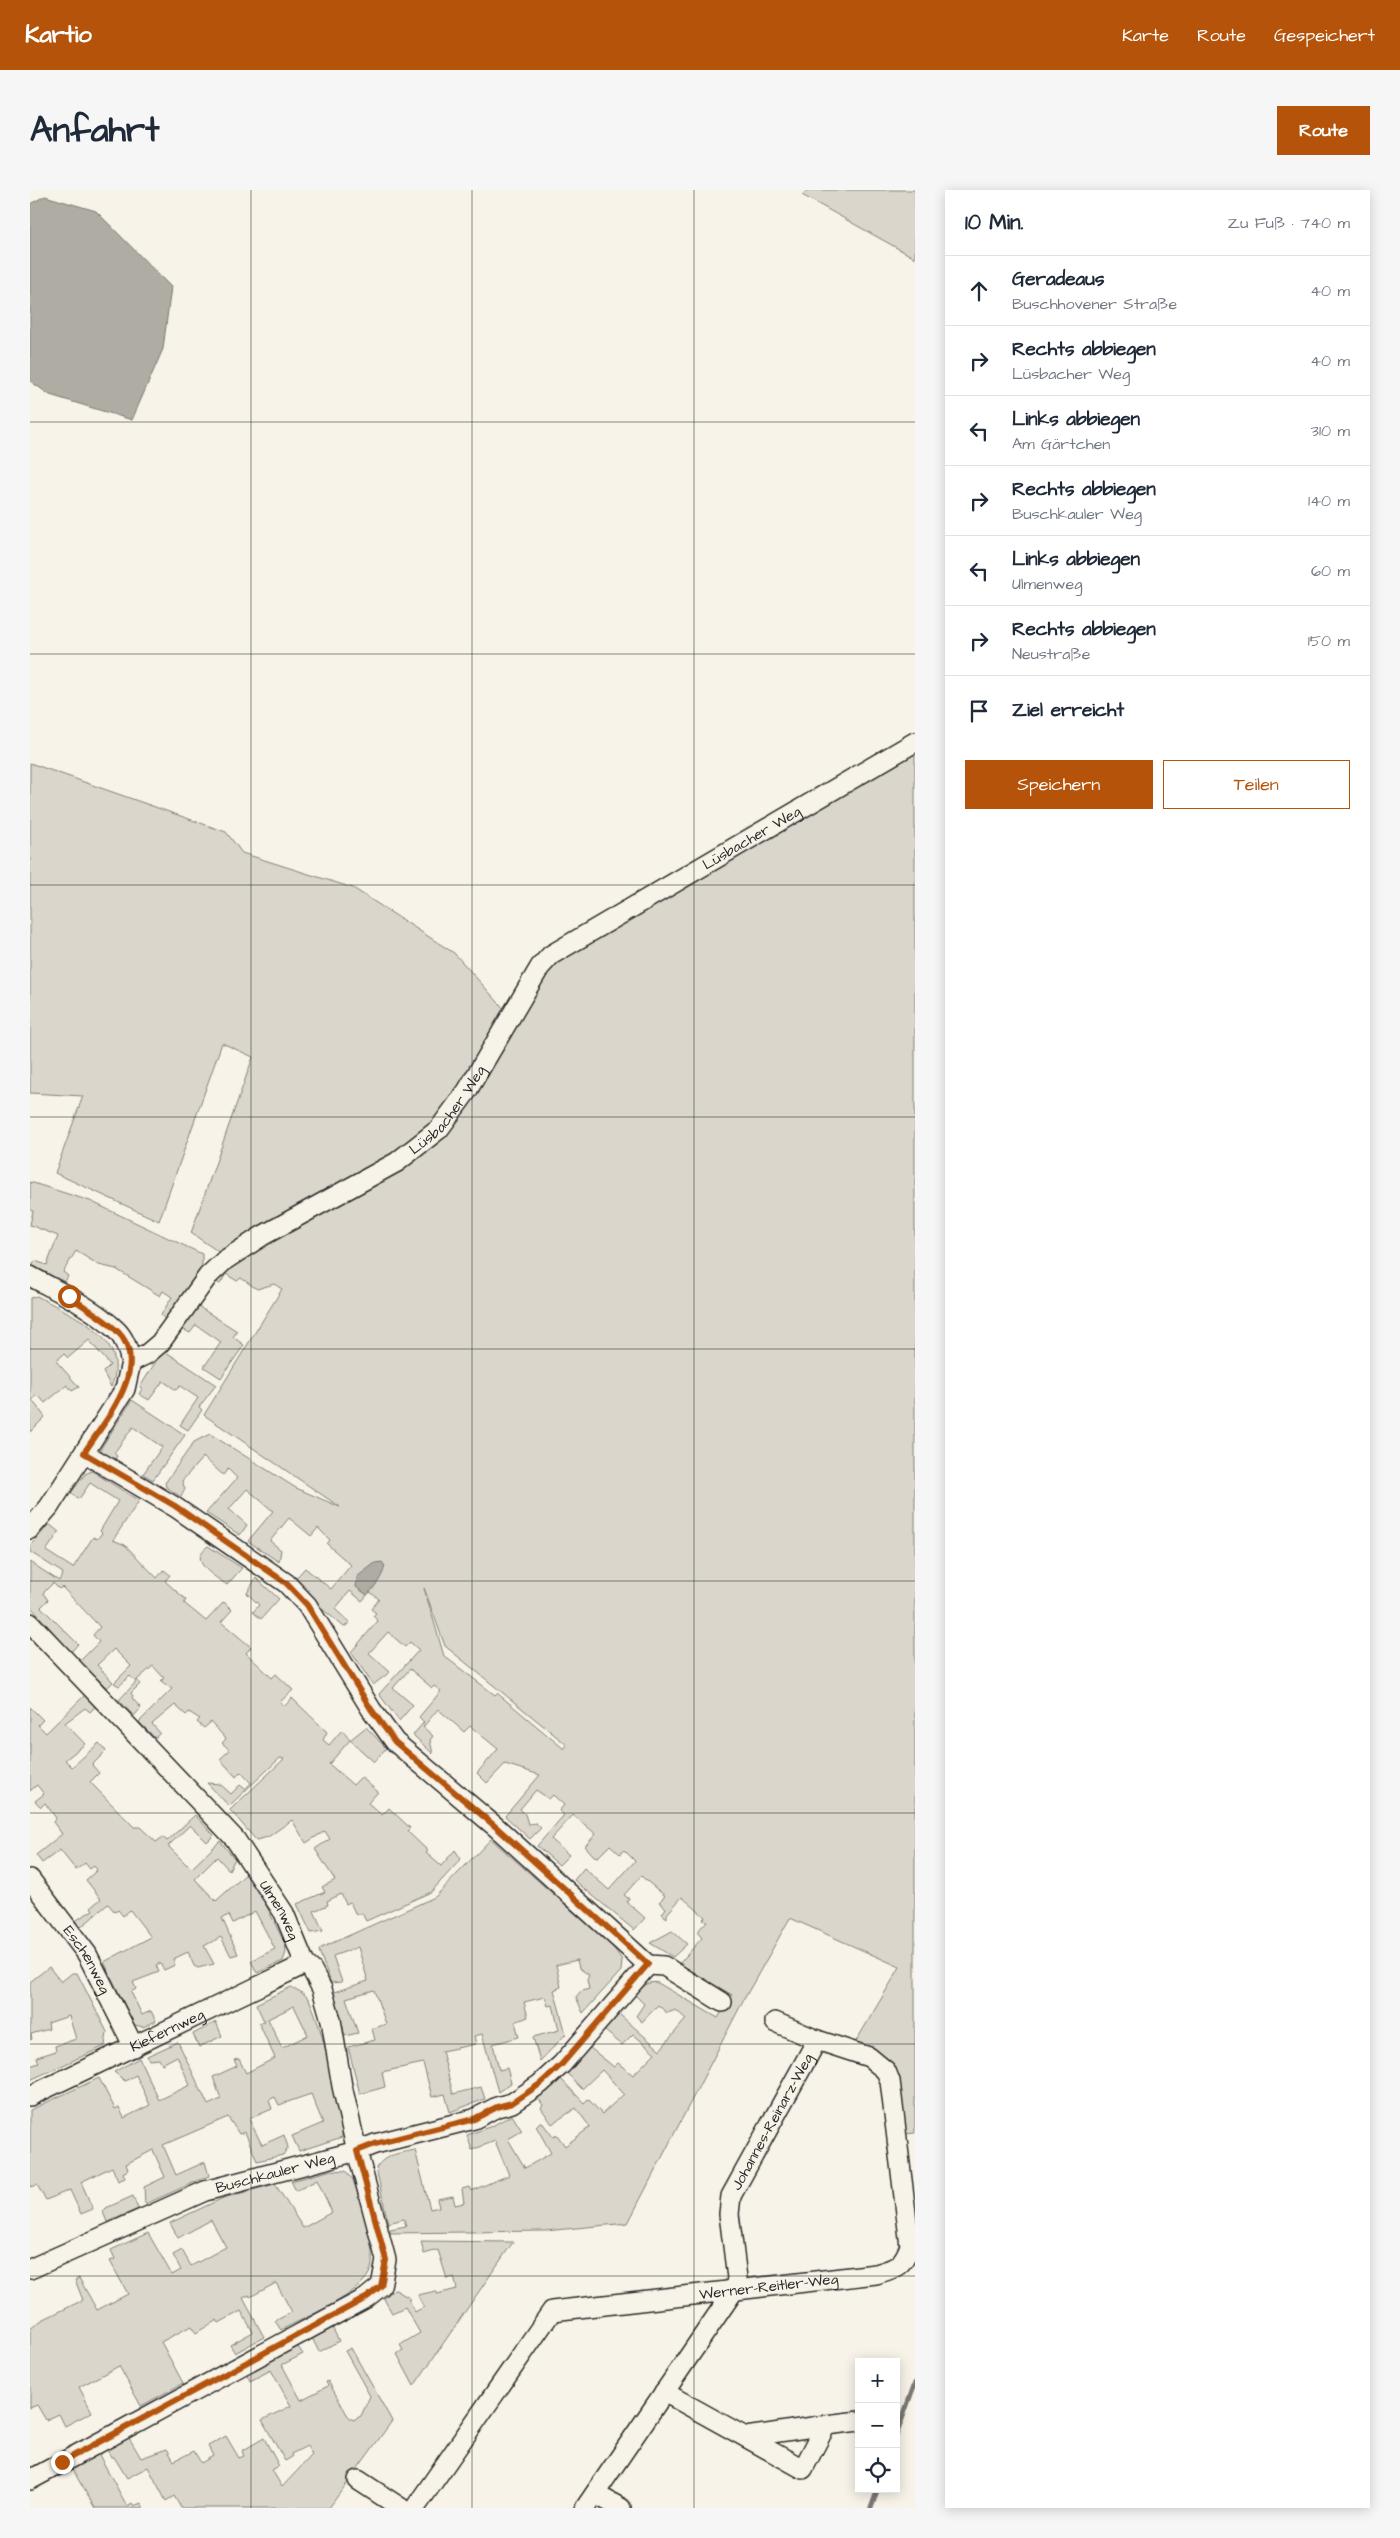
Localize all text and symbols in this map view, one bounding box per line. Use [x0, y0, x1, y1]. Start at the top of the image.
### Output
text: Kartio [25, 18, 92, 52]
text: Karte [1122, 23, 1169, 48]
text: Route [1197, 23, 1246, 48]
text: Gespeichert [1274, 23, 1375, 48]
text: Anfahrt [30, 106, 159, 155]
button: Route [1277, 106, 1370, 155]
text: 10 Min. [965, 208, 1023, 237]
text: Zu Fuß · 740 m [1228, 212, 1350, 234]
text: Geradeaus [1012, 266, 1104, 293]
icon: ahead [965, 277, 993, 305]
text: 40 m [1310, 280, 1350, 302]
text: Buschhovener Straße [1012, 293, 1177, 315]
text: Rechts abbiegen [1012, 336, 1156, 363]
icon: right [965, 347, 993, 375]
text: 40 m [1310, 350, 1350, 372]
text: Lüsbacher Weg [1012, 363, 1130, 385]
text: Links abbiegen [1012, 406, 1140, 433]
icon: left [965, 417, 993, 445]
text: 310 m [1311, 420, 1350, 442]
text: Am Gärtchen [1012, 433, 1110, 455]
text: Rechts abbiegen [1012, 476, 1156, 503]
icon: right [965, 487, 993, 515]
text: 140 m [1308, 490, 1350, 512]
text: Buschkauler Weg [1012, 503, 1142, 525]
text: Links abbiegen [1012, 546, 1140, 573]
icon: left [965, 557, 993, 585]
text: 60 m [1311, 560, 1350, 582]
text: Ulmenweg [1012, 573, 1082, 595]
text: Rechts abbiegen [1012, 616, 1156, 643]
icon: right [965, 627, 993, 655]
text: 150 m [1308, 630, 1350, 652]
text: Neustraße [1012, 643, 1090, 665]
icon: arrive [965, 697, 993, 725]
text: Ziel erreicht [1012, 697, 1124, 724]
button: Speichern [965, 760, 1153, 809]
button: Teilen [1163, 760, 1350, 809]
street label: Lüsbacher Weg [699, 801, 806, 875]
street label: Lüsbacher Weg [405, 1061, 492, 1160]
route start [58, 1285, 81, 1308]
street label: Ulmenweg [254, 1876, 304, 1944]
street label: Eschenweg [58, 1921, 116, 1998]
street label: Kiefernweg [127, 2004, 209, 2058]
street label: Johannes-Reinarz-Weg [726, 2050, 820, 2194]
street label: Buschkauler Weg [213, 2147, 337, 2199]
street label: Werner-Reitler-Weg [698, 2268, 840, 2305]
map controls [855, 2358, 900, 2493]
button: + [855, 2358, 900, 2403]
button: − [855, 2403, 900, 2448]
button: locate [855, 2448, 900, 2493]
route end [51, 2451, 74, 2474]

